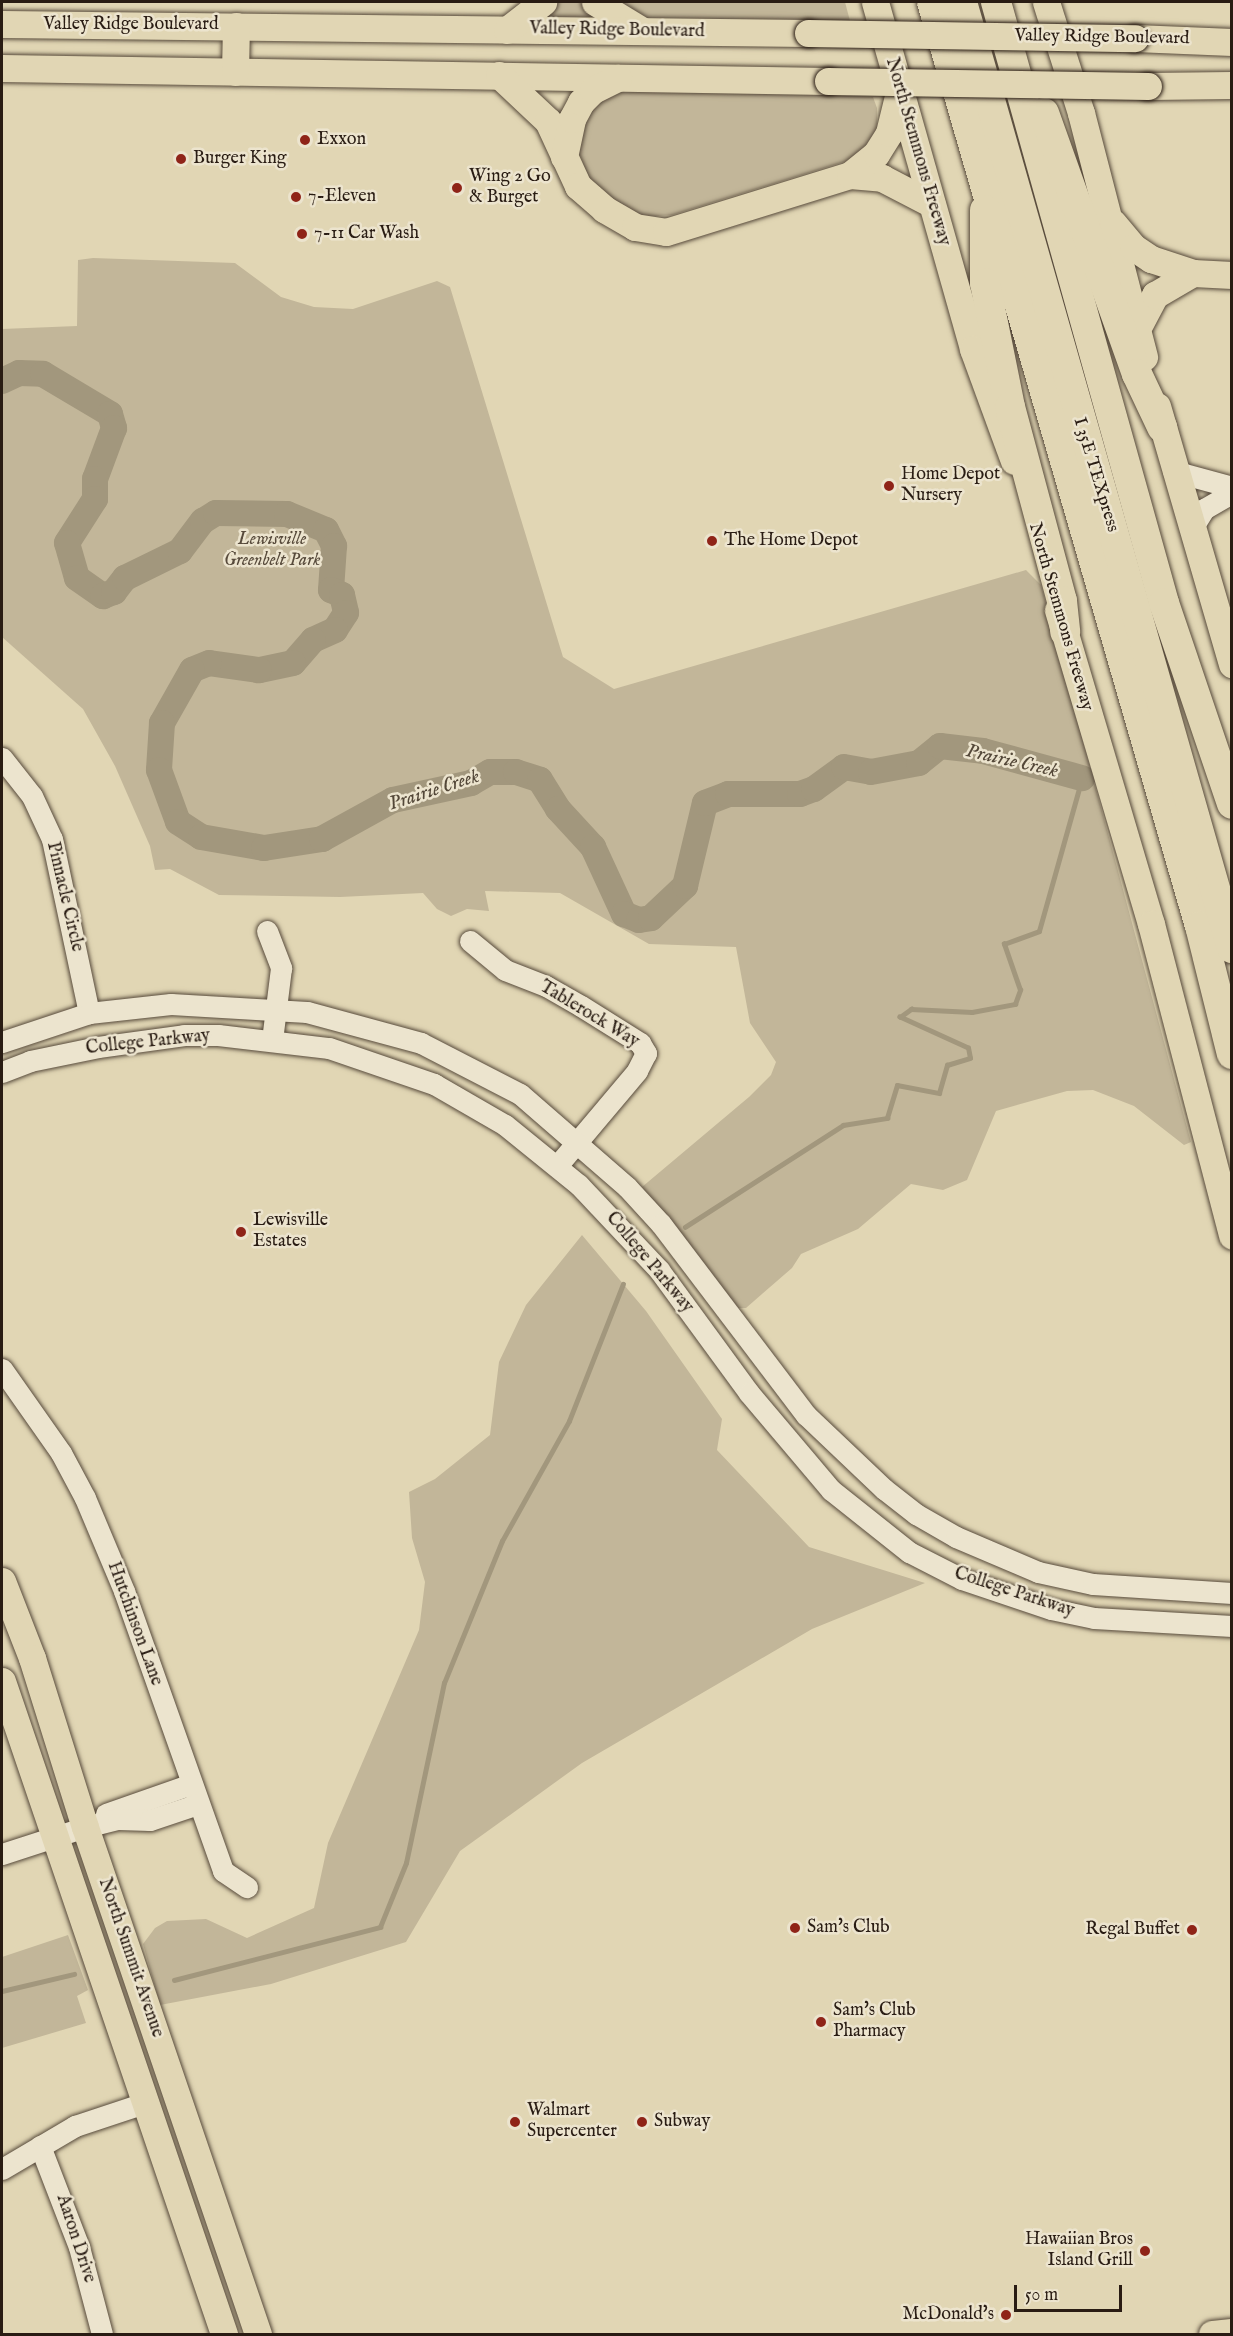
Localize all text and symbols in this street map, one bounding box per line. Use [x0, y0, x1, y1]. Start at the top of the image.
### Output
street label: Valley Ridge Boulevard [43, 14, 219, 36]
street label: Valley Ridge Boulevard [529, 19, 705, 43]
street label: Valley Ridge Boulevard [1014, 26, 1190, 50]
street label: North Stemmons Freeway [880, 56, 954, 248]
place label: Exxon [317, 129, 366, 151]
marker: Exxon [298, 133, 312, 147]
place label: Burger King [193, 148, 287, 170]
marker: Burger King [174, 152, 188, 166]
place label: Wing 2 Go & Burget [469, 167, 551, 210]
marker: Wing 2 Go & Burget [450, 181, 464, 195]
place label: 7-Eleven [308, 186, 376, 208]
marker: 7-Eleven [289, 190, 303, 204]
place label: 7-11 Car Wash [314, 223, 419, 245]
marker: 7-11 Car Wash [295, 227, 309, 241]
street label: I 35E TEXpress [1067, 415, 1123, 535]
place label: Home Depot Nursery [901, 465, 1000, 508]
marker: Home Depot Nursery [882, 479, 896, 493]
street label: North Stemmons Freeway [1023, 521, 1097, 713]
park label: Lewisville Greenbelt Park [224, 530, 320, 572]
place label: The Home Depot [724, 530, 858, 552]
marker: The Home Depot [705, 534, 719, 548]
water label: Prairie Creek [964, 739, 1060, 783]
water label: Prairie Creek [386, 764, 482, 816]
street label: Pinnacle Circle [41, 840, 87, 954]
street label: Tablerock Way [535, 977, 643, 1053]
street label: College Parkway [85, 1026, 211, 1060]
street label: College Parkway [601, 1208, 697, 1318]
place label: Lewisville Estates [253, 1211, 328, 1254]
marker: Lewisville Estates [234, 1225, 248, 1239]
street label: Hutchinson Lane [102, 1559, 166, 1689]
street label: College Parkway [951, 1563, 1077, 1623]
street label: North Summit Avenue [93, 1875, 167, 2041]
place label: Sam's Club [807, 1917, 890, 1939]
place label: Regal Buffet [1085, 1919, 1180, 1941]
marker: Sam's Club [788, 1921, 802, 1935]
marker: Regal Buffet [1185, 1923, 1199, 1937]
place label: Sam's Club Pharmacy [833, 2001, 916, 2044]
marker: Sam's Club Pharmacy [814, 2015, 828, 2029]
place label: Walmart Supercenter [527, 2101, 617, 2144]
place label: Subway [654, 2111, 710, 2133]
marker: Walmart Supercenter [508, 2115, 522, 2129]
marker: Subway [635, 2115, 649, 2129]
street label: Aaron Drive [51, 2192, 99, 2286]
place label: Hawaiian Bros Island Grill [1025, 2230, 1133, 2272]
marker: Hawaiian Bros Island Grill [1138, 2244, 1152, 2258]
scale bar [1017, 2273, 1125, 2311]
text: 50 m [1025, 2284, 1058, 2307]
place label: McDonald's [902, 2304, 994, 2326]
marker: McDonald's [999, 2308, 1013, 2322]

